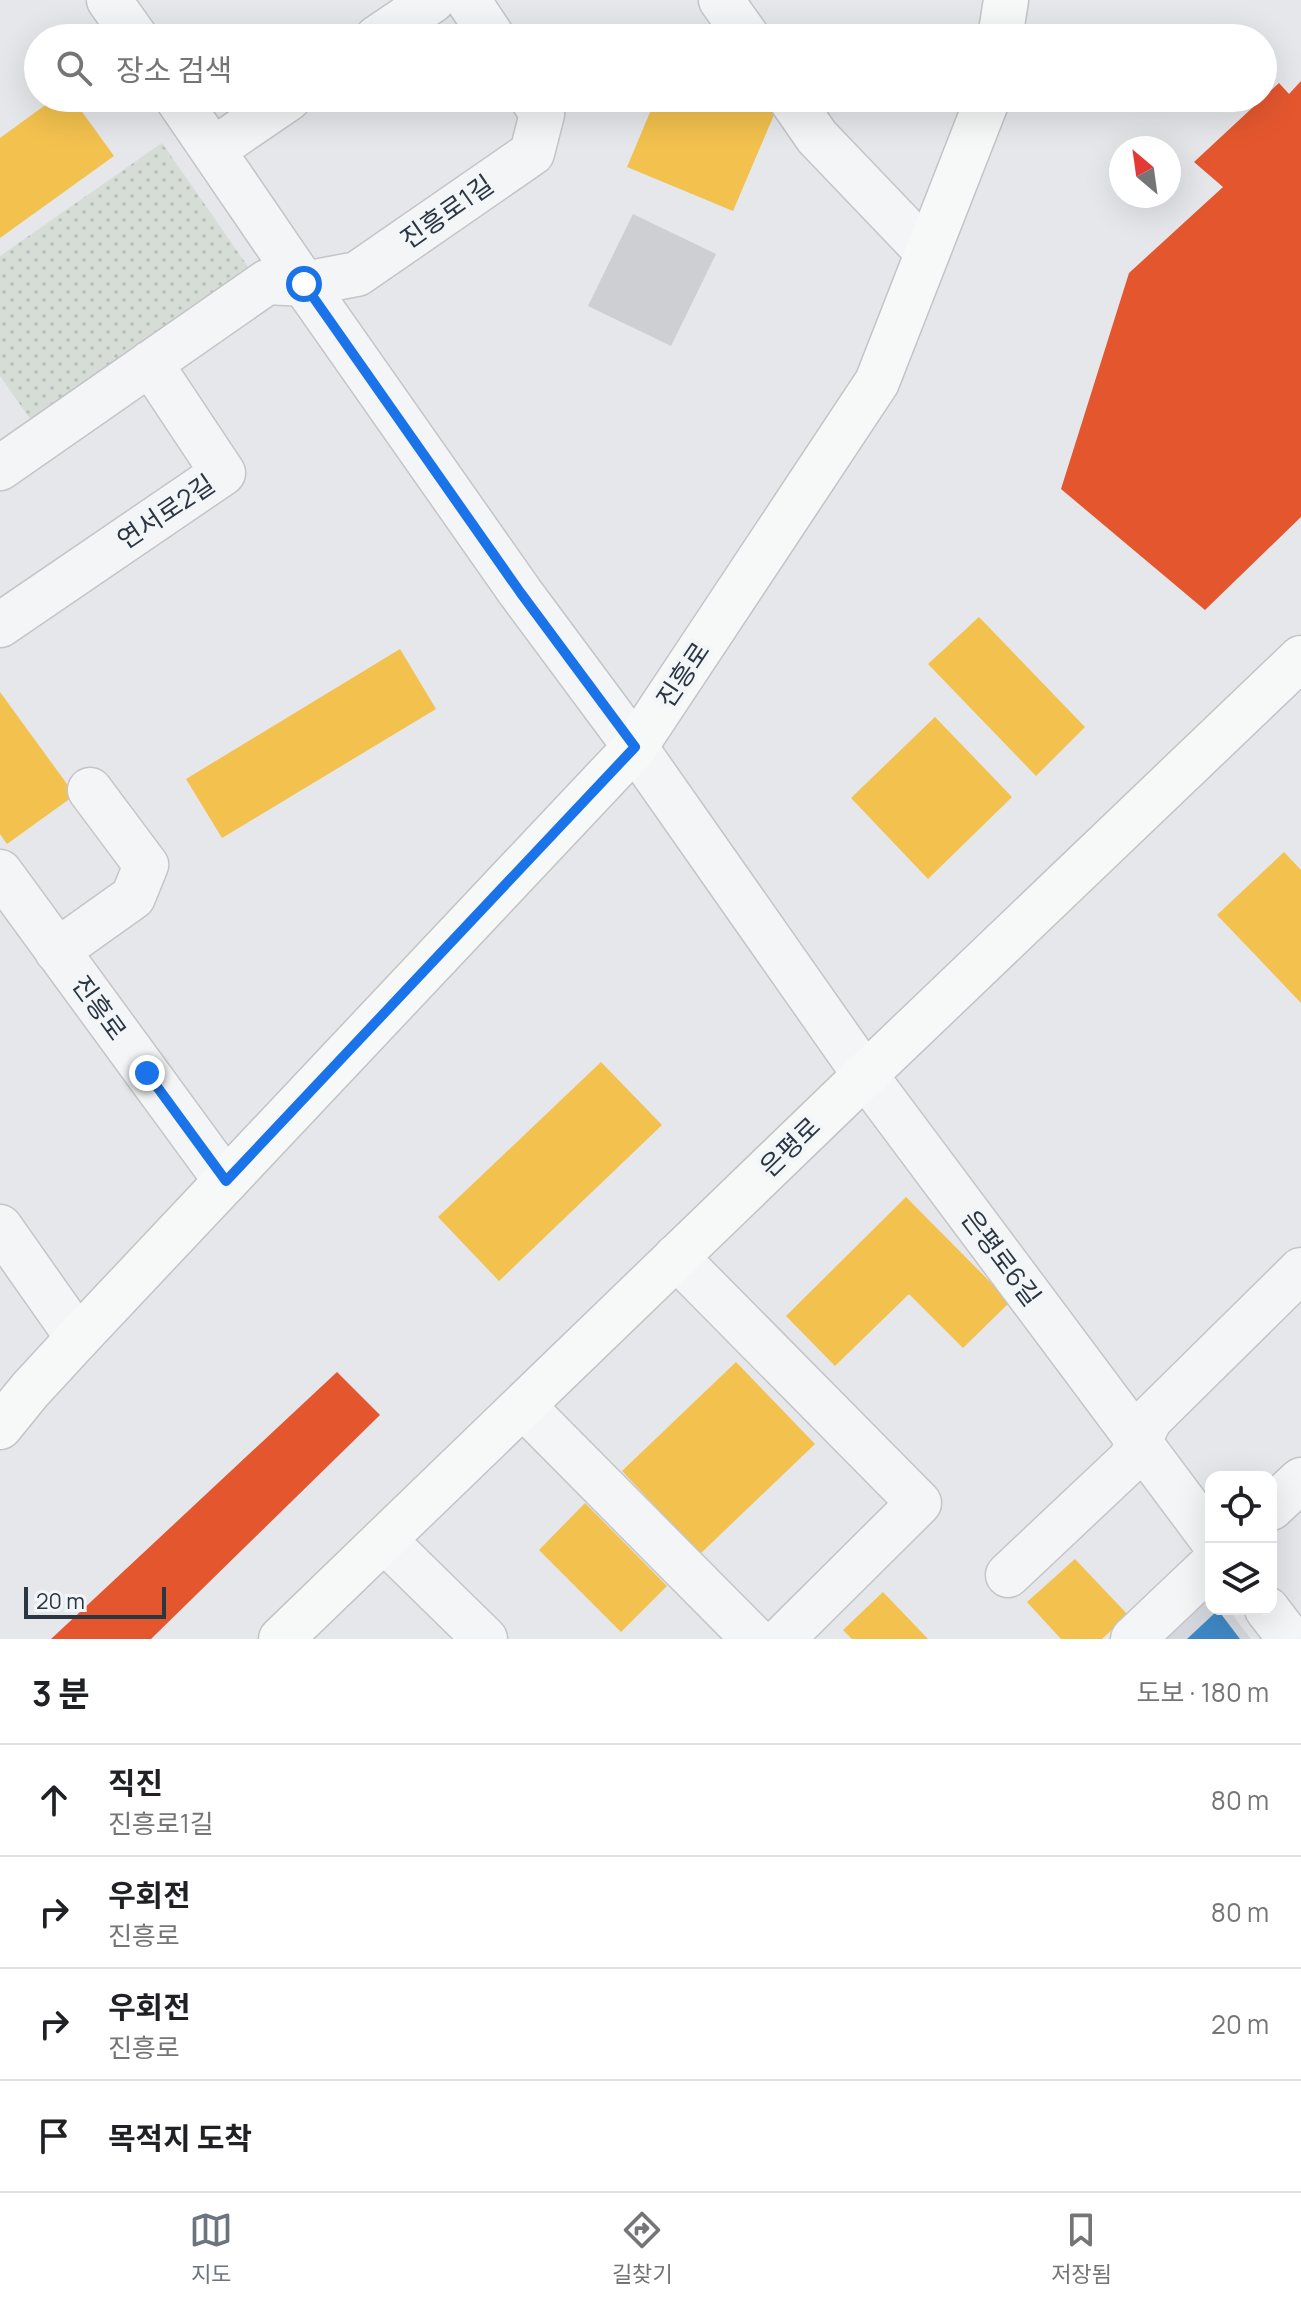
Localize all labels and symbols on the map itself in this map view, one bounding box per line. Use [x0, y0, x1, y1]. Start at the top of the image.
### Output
north arrow [1109, 136, 1181, 208]
street label: 진흥로1길 [393, 166, 500, 256]
route start [286, 266, 322, 302]
street label: 연서로2길 [110, 465, 221, 557]
street label: 진흥로 [647, 635, 717, 714]
street label: 진흥로 [64, 968, 135, 1047]
route end [129, 1055, 165, 1091]
street label: 은평로 [751, 1108, 828, 1184]
street label: 은평로6길 [954, 1202, 1050, 1313]
scale bar [24, 1583, 166, 1619]

